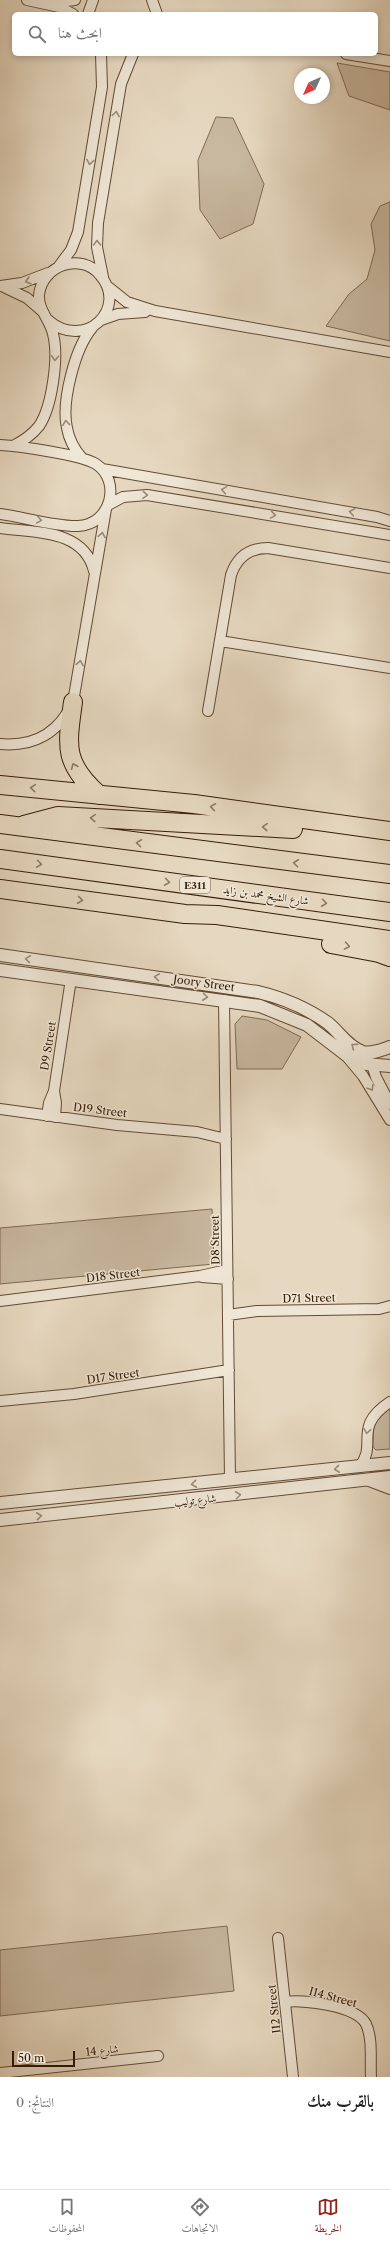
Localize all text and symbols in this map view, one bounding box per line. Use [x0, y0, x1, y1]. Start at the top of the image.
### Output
search box [12, 12, 378, 56]
icon: search [26, 23, 48, 45]
text: ابحث هنا [58, 23, 102, 42]
north arrow [294, 68, 330, 104]
one-way arrow [111, 111, 120, 117]
one-way arrow [86, 159, 95, 165]
one-way arrow [92, 240, 101, 246]
one-way arrow [24, 276, 31, 285]
one-way arrow [50, 355, 59, 361]
one-way arrow [62, 420, 71, 426]
one-way arrow [221, 487, 227, 495]
one-way arrow [142, 491, 148, 500]
one-way arrow [349, 509, 355, 517]
one-way arrow [270, 510, 277, 519]
one-way arrow [35, 515, 42, 524]
one-way arrow [97, 532, 106, 538]
one-way arrow [75, 660, 84, 666]
one-way arrow [71, 762, 79, 770]
one-way arrow [30, 784, 36, 793]
one-way arrow [210, 803, 216, 812]
one-way arrow [90, 813, 96, 822]
one-way arrow [262, 823, 268, 831]
one-way arrow [136, 839, 142, 848]
one-way arrow [293, 858, 299, 867]
one-way arrow [36, 859, 42, 868]
one-way arrow [164, 877, 171, 886]
road number: E311 [180, 877, 210, 893]
street label: شارع الشيخ محمد بن زايد [222, 882, 310, 912]
one-way arrow [77, 895, 83, 904]
one-way arrow [321, 898, 327, 907]
one-way arrow [344, 942, 350, 950]
one-way arrow [25, 955, 31, 964]
street label: Joory Street [170, 971, 236, 994]
one-way arrow [154, 973, 160, 982]
one-way arrow [202, 992, 208, 1001]
street label: D9 Street [37, 1020, 59, 1072]
one-way arrow [351, 1044, 358, 1051]
one-way arrow [366, 1084, 373, 1091]
street label: D19 Street [72, 1100, 128, 1120]
street label: D8 Street [208, 1215, 222, 1265]
street label: D18 Street [85, 1265, 141, 1285]
street label: D71 Street [282, 1291, 336, 1305]
street label: D17 Street [86, 1365, 140, 1387]
one-way arrow [364, 1428, 372, 1434]
one-way arrow [334, 1465, 340, 1474]
one-way arrow [191, 1479, 197, 1488]
street label: شارع توليب [173, 1491, 217, 1512]
one-way arrow [235, 1491, 241, 1500]
one-way arrow [36, 1511, 42, 1520]
street label: I12 Street [264, 1984, 284, 2034]
street label: I14 Street [307, 1984, 359, 2010]
street label: شارع 14 [85, 2041, 119, 2062]
scale bar [12, 2049, 75, 2068]
text: 50 m [18, 2051, 44, 2065]
text: بالقرب منك [307, 2091, 374, 2111]
text: النتائج: 0 [16, 2094, 54, 2110]
tab: المحفوظات [48, 2196, 85, 2239]
tab: الاتجاهات [181, 2196, 218, 2239]
tab: الخريطة [315, 2196, 342, 2239]

